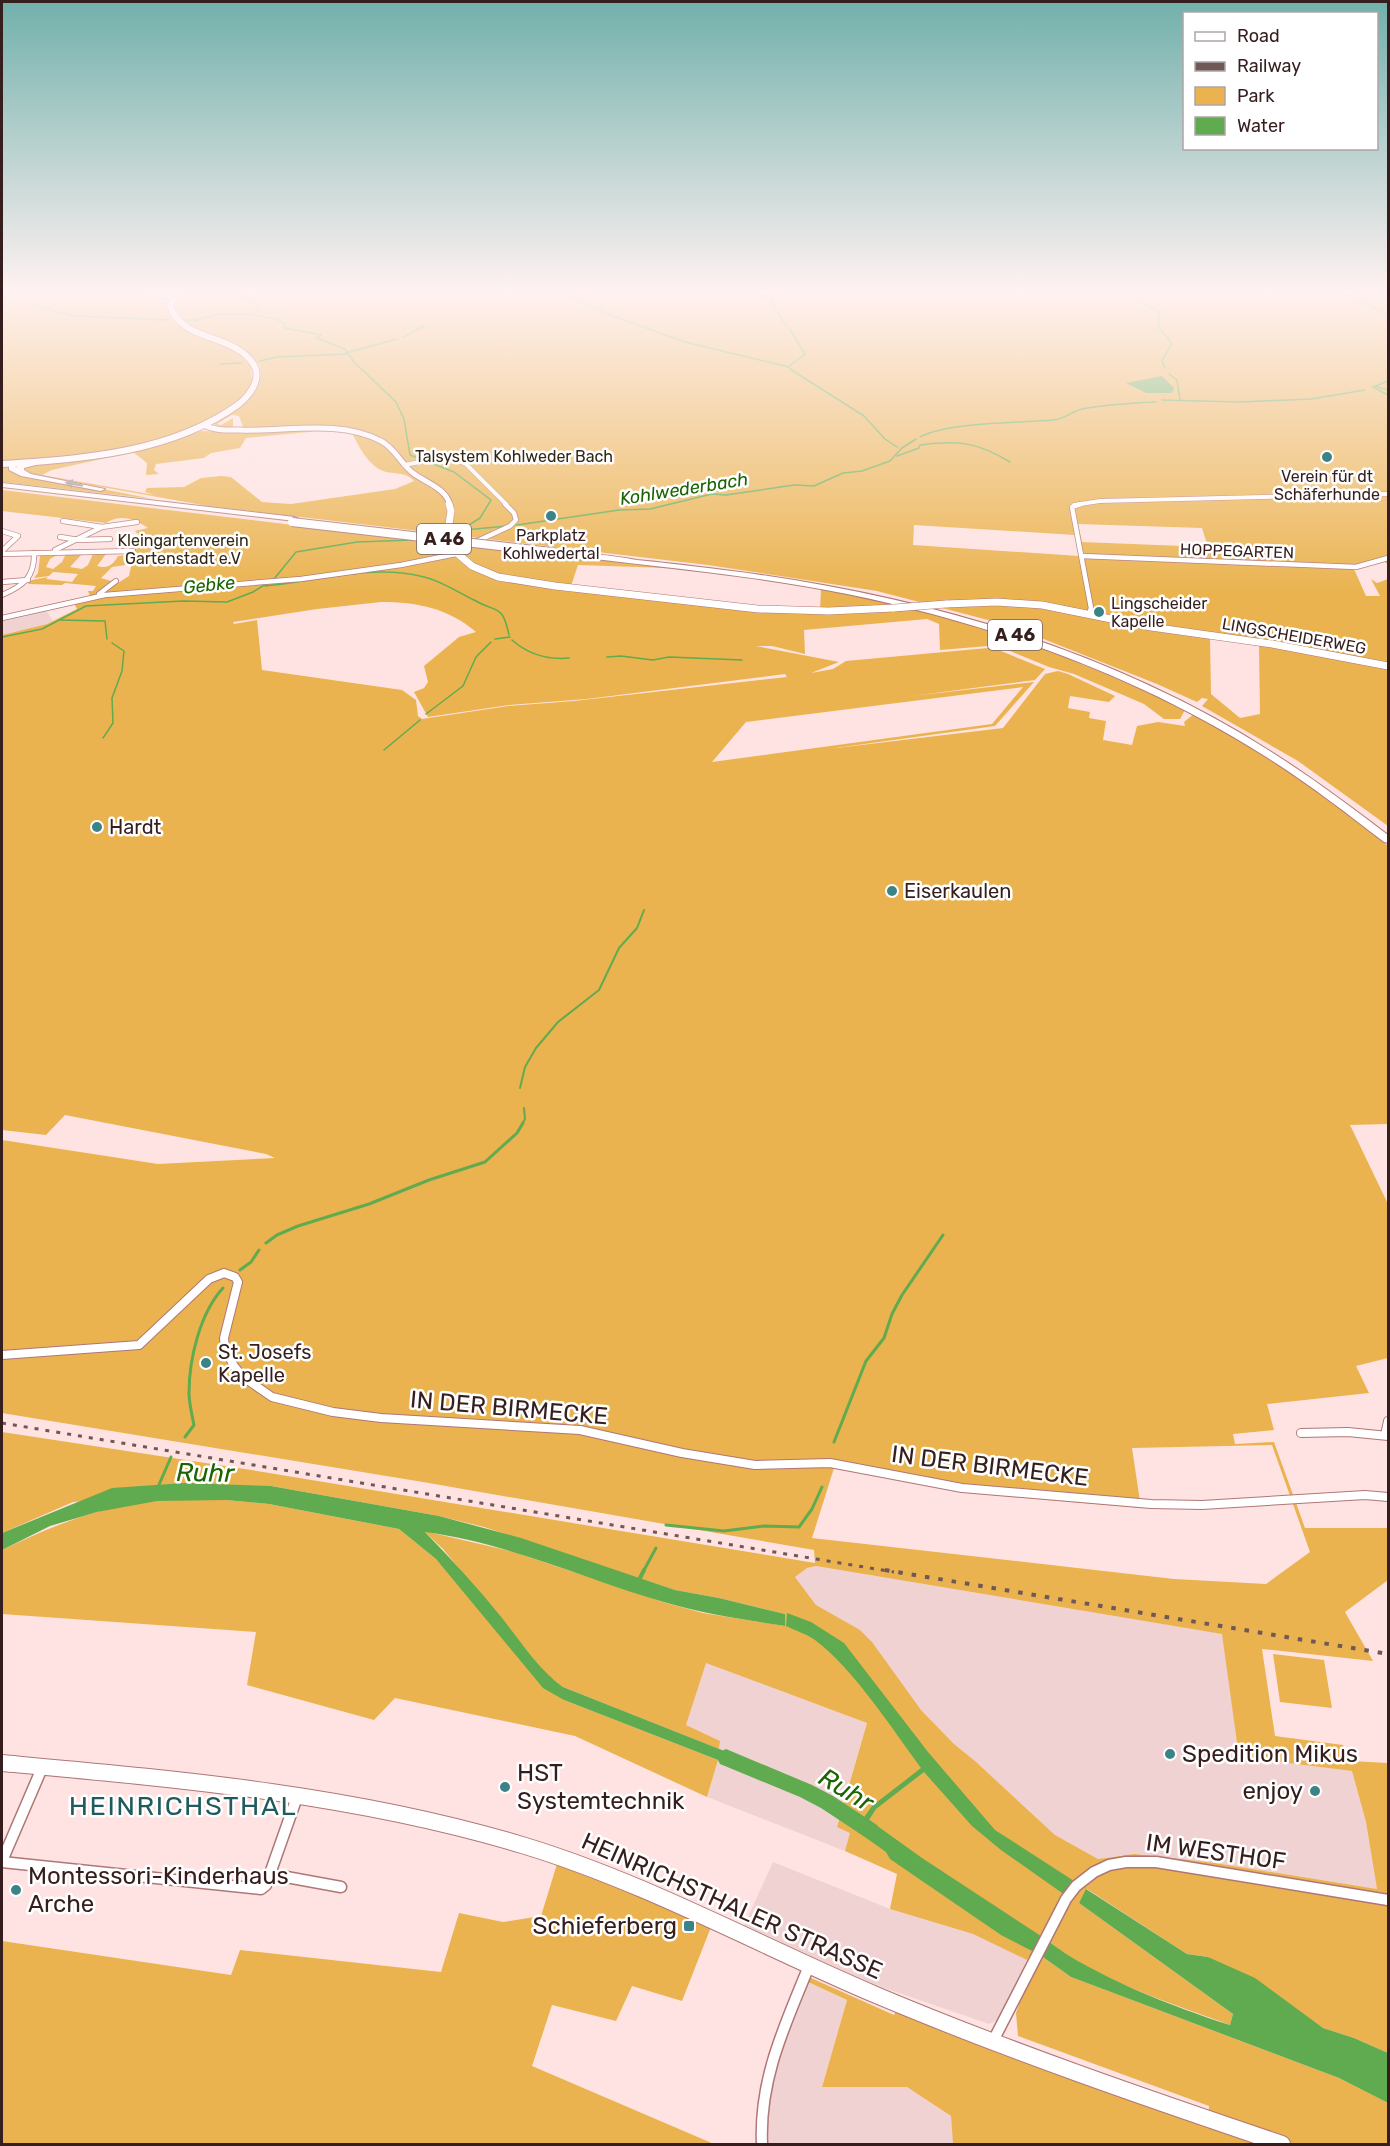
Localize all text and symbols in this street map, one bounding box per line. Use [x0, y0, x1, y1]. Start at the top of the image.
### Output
legend [1183, 12, 1378, 150]
text: Road [1237, 25, 1280, 47]
text: Railway [1237, 55, 1301, 77]
text: Park [1237, 85, 1275, 107]
text: Water [1237, 115, 1285, 137]
park label: Talsystem Kohlweder Bach [415, 447, 613, 466]
marker: Verein für dt Schäferhunde [1320, 450, 1334, 464]
place label: Verein für dt Schäferhunde [1274, 467, 1380, 504]
water label: Kohlwederbach [618, 468, 750, 510]
one-way arrow [64, 479, 83, 488]
marker: Parkplatz Kohlwedertal [544, 509, 558, 523]
road number: A 46 [417, 524, 471, 554]
place label: Parkplatz Kohlwedertal [502, 526, 600, 563]
park label: Kleingartenverein Gartenstadt e.V [117, 531, 249, 568]
street label: HOPPEGARTEN [1180, 540, 1294, 562]
water label: Gebke [182, 571, 236, 599]
place label: Lingscheider Kapelle [1111, 594, 1207, 631]
marker: Lingscheider Kapelle [1092, 605, 1106, 619]
street label: LINGSCHEIDERWEG [1221, 614, 1367, 658]
road number: A 46 [988, 620, 1042, 650]
place label: Hardt [109, 815, 162, 839]
marker: Hardt [90, 820, 104, 834]
place label: Eiserkaulen [904, 879, 1011, 903]
marker: Eiserkaulen [885, 884, 899, 898]
place label: St. Josefs Kapelle [218, 1340, 312, 1387]
marker: St. Josefs Kapelle [199, 1356, 213, 1370]
street label: IN DER BIRMECKE [409, 1385, 609, 1431]
street label: IN DER BIRMECKE [890, 1440, 1090, 1492]
water label: Ruhr [176, 1457, 236, 1489]
place label: Spedition Mikus [1182, 1740, 1358, 1768]
marker: Spedition Mikus [1163, 1747, 1177, 1761]
place label: HST Systemtechnik [517, 1759, 685, 1815]
water label: Ruhr [813, 1762, 880, 1819]
place label: enjoy [1242, 1777, 1303, 1805]
marker: HST Systemtechnik [498, 1780, 512, 1794]
marker: enjoy [1308, 1784, 1322, 1798]
district label: HEINRICHSTHAL [69, 1790, 297, 1822]
street label: HEINRICHSTHALER STRASSE [577, 1827, 887, 1985]
street label: IM WESTHOF [1144, 1828, 1288, 1876]
place label: Montessori-Kinderhaus Arche [28, 1862, 289, 1918]
marker: Montessori-Kinderhaus Arche [9, 1883, 23, 1897]
place label: Schieferberg [533, 1912, 677, 1940]
marker: Schieferberg [682, 1919, 696, 1933]

